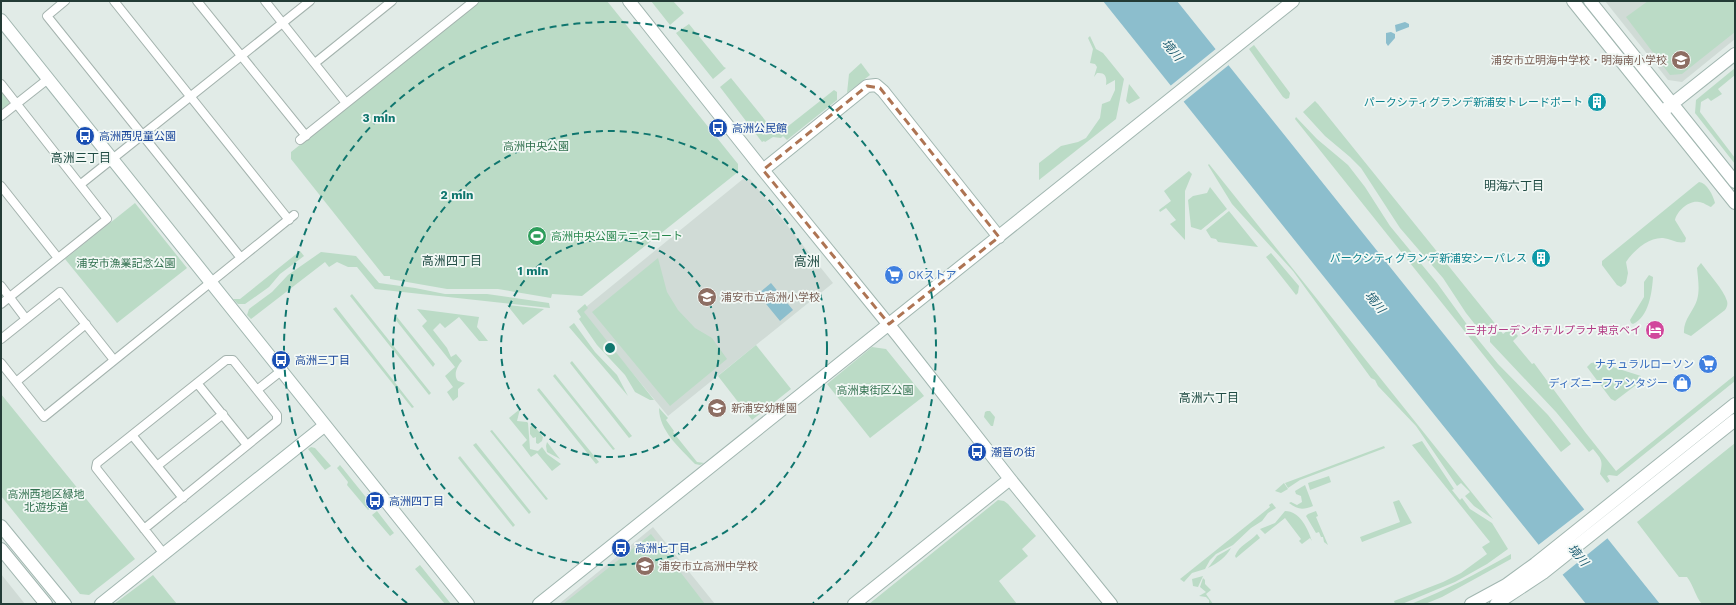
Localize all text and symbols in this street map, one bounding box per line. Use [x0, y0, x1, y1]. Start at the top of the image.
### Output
water label: 境川 [1159, 36, 1186, 65]
school or university icon: 浦安市立明海中学校・明海南小学校 [1670, 49, 1692, 71]
place label: 浦安市立明海中学校・明海南小学校 [1491, 54, 1667, 67]
building icon: パークシティグランデ新浦安トレードポート [1586, 91, 1608, 113]
place label: パークシティグランデ新浦安トレードポート [1364, 96, 1583, 109]
text: 3 min [363, 111, 395, 125]
bus stop icon: 高洲公民館 [707, 117, 729, 139]
place label: 高洲公民館 [732, 122, 787, 135]
bus stop icon: 高洲西児童公園 [74, 125, 96, 147]
place label: 高洲西児童公園 [99, 130, 176, 143]
park label: 高洲中央公園 [503, 140, 569, 153]
district label: 高洲三丁目 [51, 151, 111, 165]
district label: 明海六丁目 [1484, 179, 1544, 193]
text: 2 min [441, 188, 473, 202]
sports icon: 高洲中央公園テニスコート [526, 225, 548, 247]
place label: 高洲中央公園テニスコート [551, 230, 683, 243]
building icon: パークシティグランデ新浦安シーパレス [1530, 247, 1552, 269]
place label: パークシティグランデ新浦安シーパレス [1330, 252, 1527, 265]
district label: 高洲四丁目 [422, 254, 482, 268]
district label: 高洲 [794, 254, 820, 269]
park label: 浦安市漁業記念公園 [77, 257, 176, 270]
text: 1 min [518, 264, 548, 278]
supermarket icon: OKストア [883, 264, 905, 286]
place label: OKストア [908, 269, 956, 282]
school or university icon: 浦安市立高洲小学校 [696, 286, 718, 308]
water label: 境川 [1362, 288, 1389, 317]
place label: 浦安市立高洲小学校 [721, 291, 820, 304]
hotel icon: 三井ガーデンホテルプラナ東京ベイ [1644, 319, 1666, 341]
place label: 三井ガーデンホテルプラナ東京ベイ [1465, 324, 1641, 337]
centre of rings [603, 341, 617, 355]
bus stop icon: 高洲三丁目 [270, 349, 292, 371]
supermarket icon: ナチュラルローソン [1697, 353, 1719, 375]
place label: 高洲三丁目 [295, 354, 350, 367]
place label: ナチュラルローソン [1595, 358, 1694, 371]
shop icon: ディズニーファンタジー [1671, 372, 1693, 394]
place label: ディズニーファンタジー [1548, 377, 1668, 390]
park label: 高洲東街区公園 [837, 384, 914, 397]
district label: 高洲六丁目 [1179, 391, 1239, 405]
school or university icon: 新浦安幼稚園 [706, 397, 728, 419]
place label: 新浦安幼稚園 [731, 402, 797, 415]
bus stop icon: 潮音の街 [966, 441, 988, 463]
place label: 潮音の街 [991, 446, 1035, 459]
park label: 高洲西地区緑地 北遊歩道 [8, 488, 85, 514]
bus stop icon: 高洲四丁目 [364, 490, 386, 512]
place label: 高洲四丁目 [389, 495, 444, 508]
bus stop icon: 高洲七丁目 [610, 537, 632, 559]
water label: 境川 [1565, 541, 1592, 570]
place label: 高洲七丁目 [635, 542, 690, 555]
school or university icon: 浦安市立高洲中学校 [634, 555, 656, 577]
place label: 浦安市立高洲中学校 [659, 560, 758, 573]

